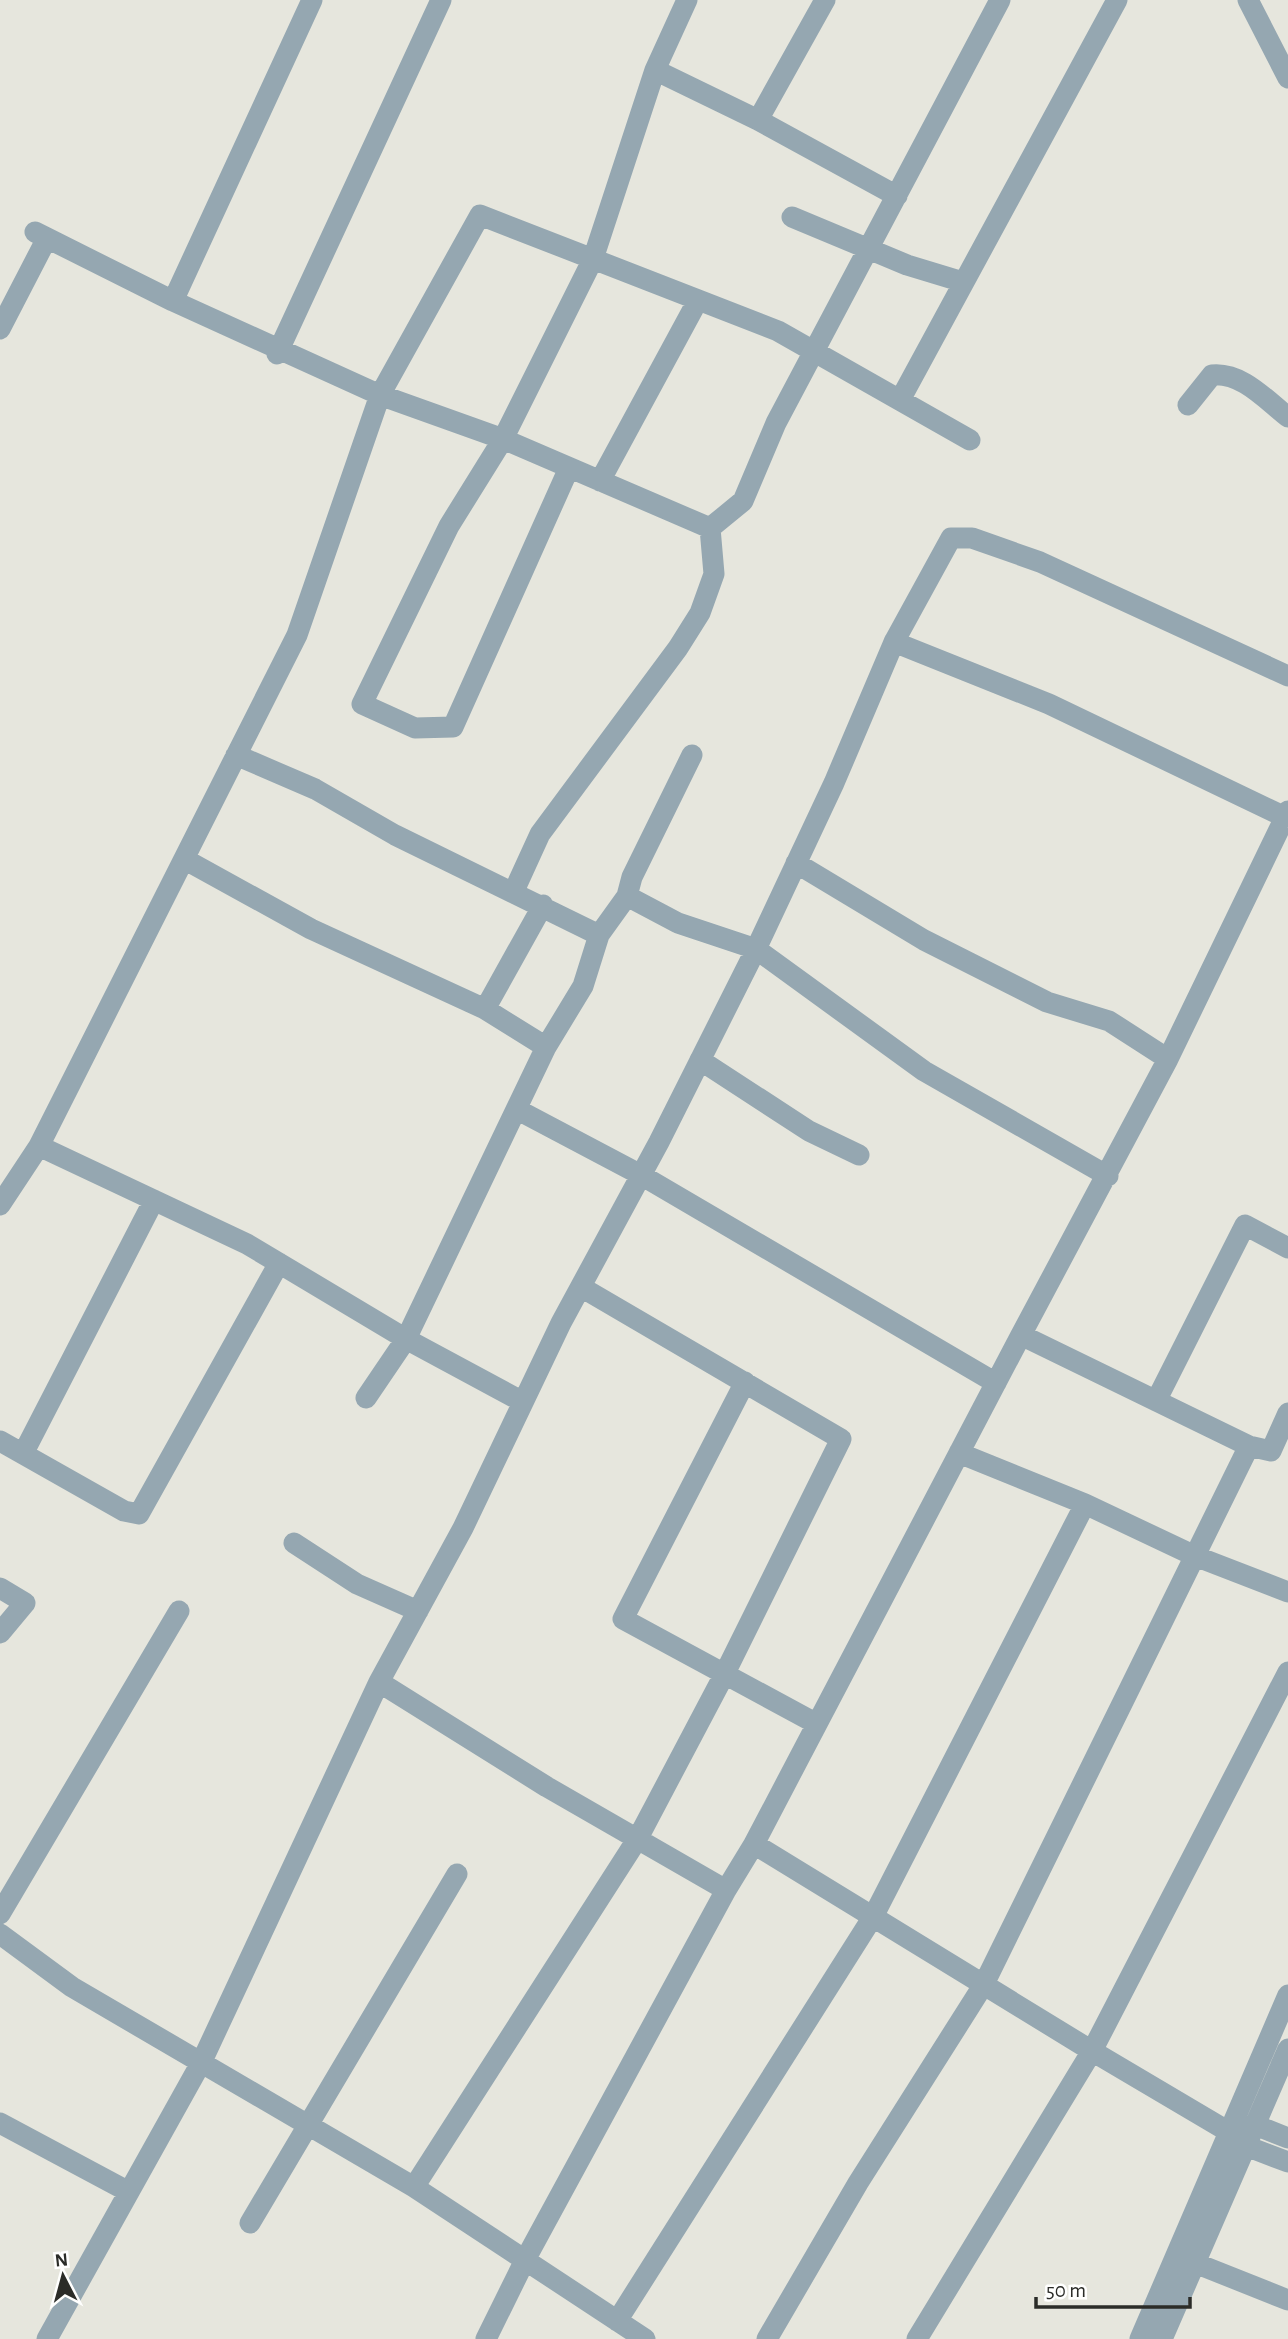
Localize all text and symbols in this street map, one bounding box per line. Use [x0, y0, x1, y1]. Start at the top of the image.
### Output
north arrow [28, 2241, 98, 2311]
text: N [54, 2250, 69, 2271]
scale bar [1036, 2266, 1190, 2310]
text: 50 m [1046, 2280, 1086, 2301]

